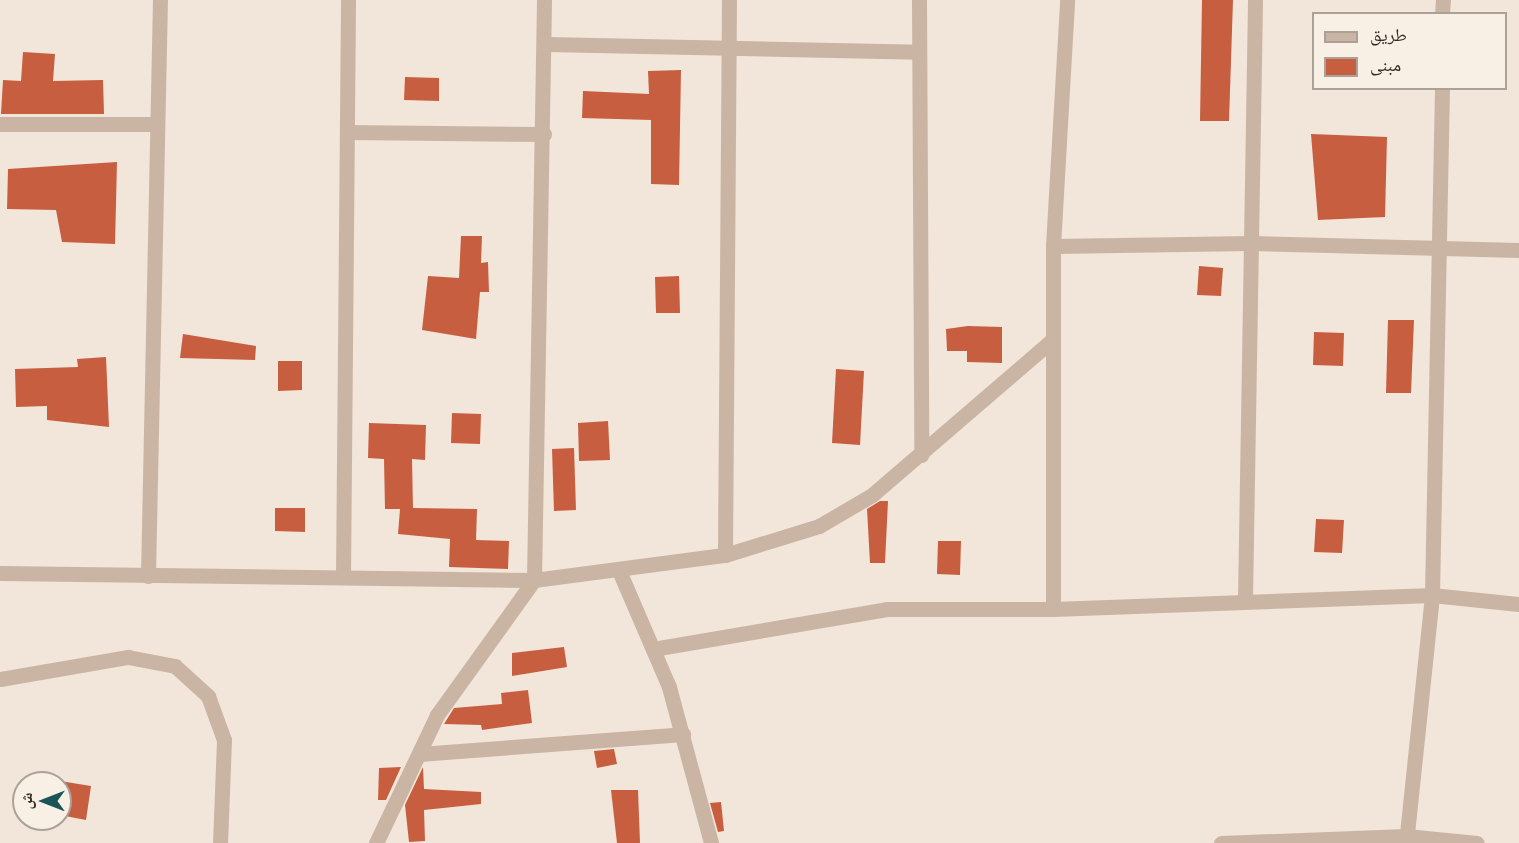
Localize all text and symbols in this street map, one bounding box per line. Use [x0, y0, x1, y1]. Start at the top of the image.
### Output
legend [1312, 12, 1507, 90]
text: طريق [1370, 23, 1407, 46]
text: مبنى [1370, 53, 1401, 76]
north arrow [12, 771, 72, 831]
text: ش [16, 793, 36, 810]

